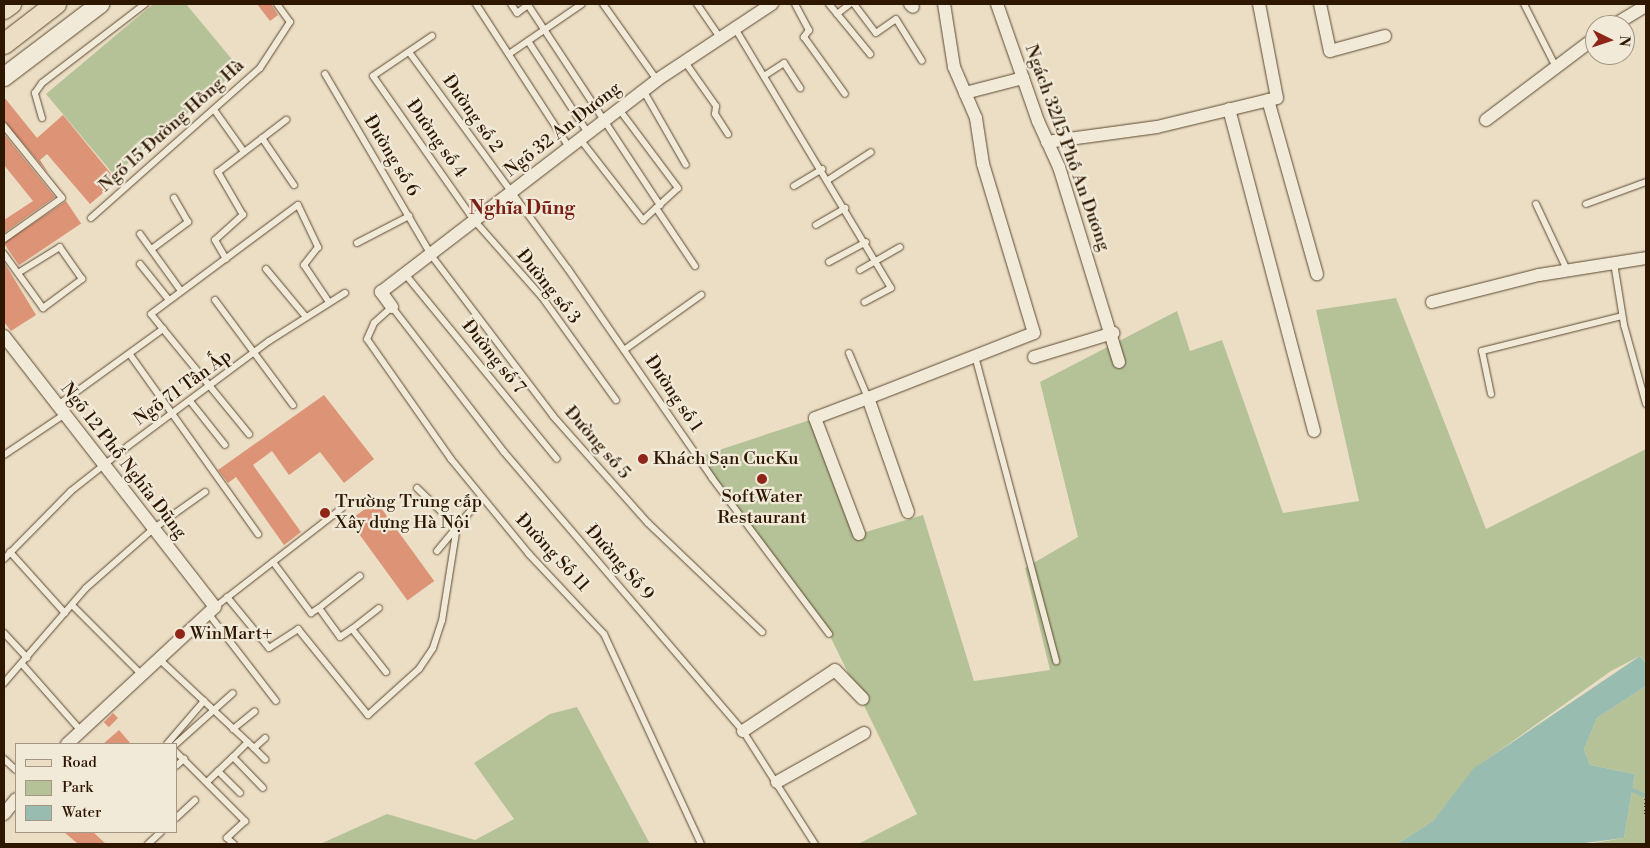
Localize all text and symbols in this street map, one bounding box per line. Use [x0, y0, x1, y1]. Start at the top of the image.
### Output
north arrow [1585, 15, 1635, 65]
text: N [1615, 35, 1633, 47]
street label: Ngách 32/15 Phố An Dương [1020, 42, 1114, 254]
street label: Ngõ 15 Đường Hồng Hà [95, 55, 249, 197]
street label: Đường số 2 [437, 71, 507, 157]
street label: Ngõ 32 An Dương [501, 78, 625, 182]
street label: Đường số 4 [401, 96, 471, 182]
street label: Đường số 6 [358, 112, 424, 200]
district label: Nghĩa Dũng [469, 198, 575, 220]
street label: Đường số 3 [511, 245, 585, 329]
street label: Đường số 7 [457, 316, 529, 398]
street label: Ngõ 71 Tân Ấp [130, 345, 236, 431]
street label: Đường số 1 [640, 352, 706, 436]
street label: Ngõ 12 Phố Nghĩa Dũng [55, 379, 191, 543]
street label: Đường số 5 [559, 402, 635, 484]
place label: Khách Sạn CucKu [653, 448, 799, 470]
marker: Khách Sạn CucKu [637, 453, 649, 465]
marker: SoftWater Restaurant [756, 473, 768, 485]
place label: SoftWater Restaurant [717, 487, 807, 530]
place label: Trường Trung cấp Xây dựng Hà Nội [335, 492, 482, 534]
marker: Trường Trung cấp Xây dựng Hà Nội [319, 507, 331, 519]
street label: Đường Số 11 [511, 510, 593, 596]
street label: Đường Số 9 [580, 521, 658, 605]
place label: WinMart+ [190, 623, 272, 645]
marker: WinMart+ [174, 628, 186, 640]
legend [15, 743, 178, 833]
text: Road [62, 753, 97, 772]
text: Park [62, 778, 93, 797]
text: Water [62, 803, 101, 822]

